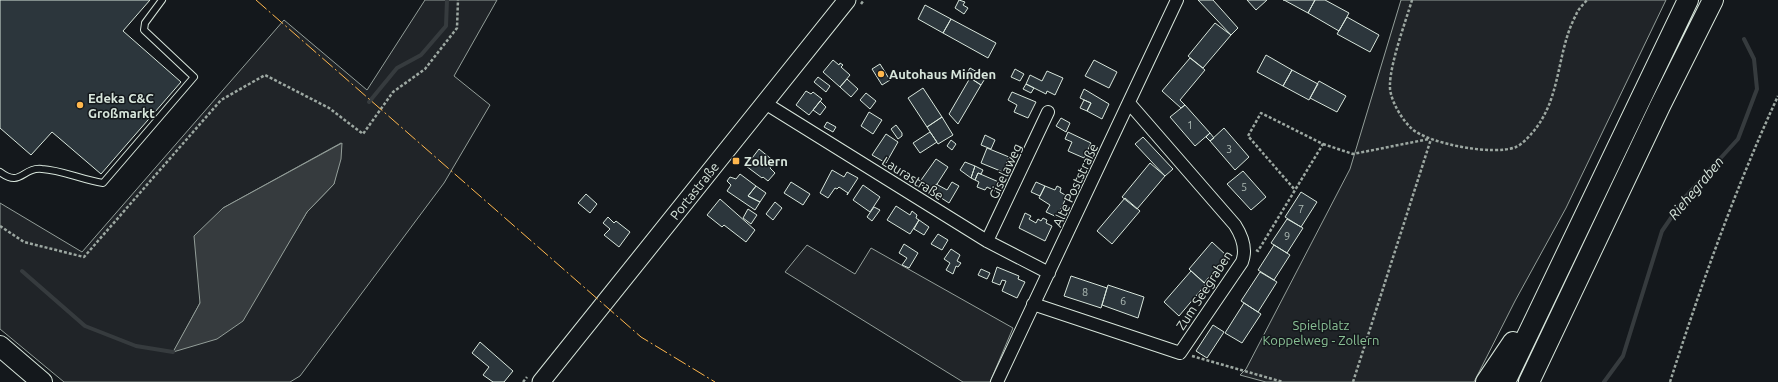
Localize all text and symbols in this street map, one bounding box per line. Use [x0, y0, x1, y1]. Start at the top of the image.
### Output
place label: Autohaus Minden [889, 67, 996, 81]
marker: Autohaus Minden [876, 69, 886, 79]
place label: Edeka C&C Großmarkt [88, 91, 155, 120]
marker: Edeka C&C Großmarkt [75, 100, 85, 110]
house number: 1 [1187, 119, 1193, 131]
street label: Giselaweg [986, 141, 1024, 201]
street label: Alte Poststraße [1050, 141, 1100, 229]
house number: 3 [1226, 143, 1232, 155]
water label: Riehegraben [1665, 153, 1727, 223]
place label: Zollern [744, 154, 788, 168]
street label: Laurastraße [880, 154, 946, 202]
marker: Zollern [731, 156, 741, 166]
street label: Portastraße [667, 159, 721, 222]
house number: 5 [1241, 181, 1247, 193]
house number: 7 [1298, 203, 1304, 215]
house number: 9 [1284, 230, 1290, 242]
street label: Zum Seegraben [1173, 248, 1235, 332]
house number: 8 [1082, 286, 1088, 298]
house number: 6 [1120, 295, 1126, 307]
park label: Spielplatz Koppelweg - Zollern [1263, 318, 1379, 347]

